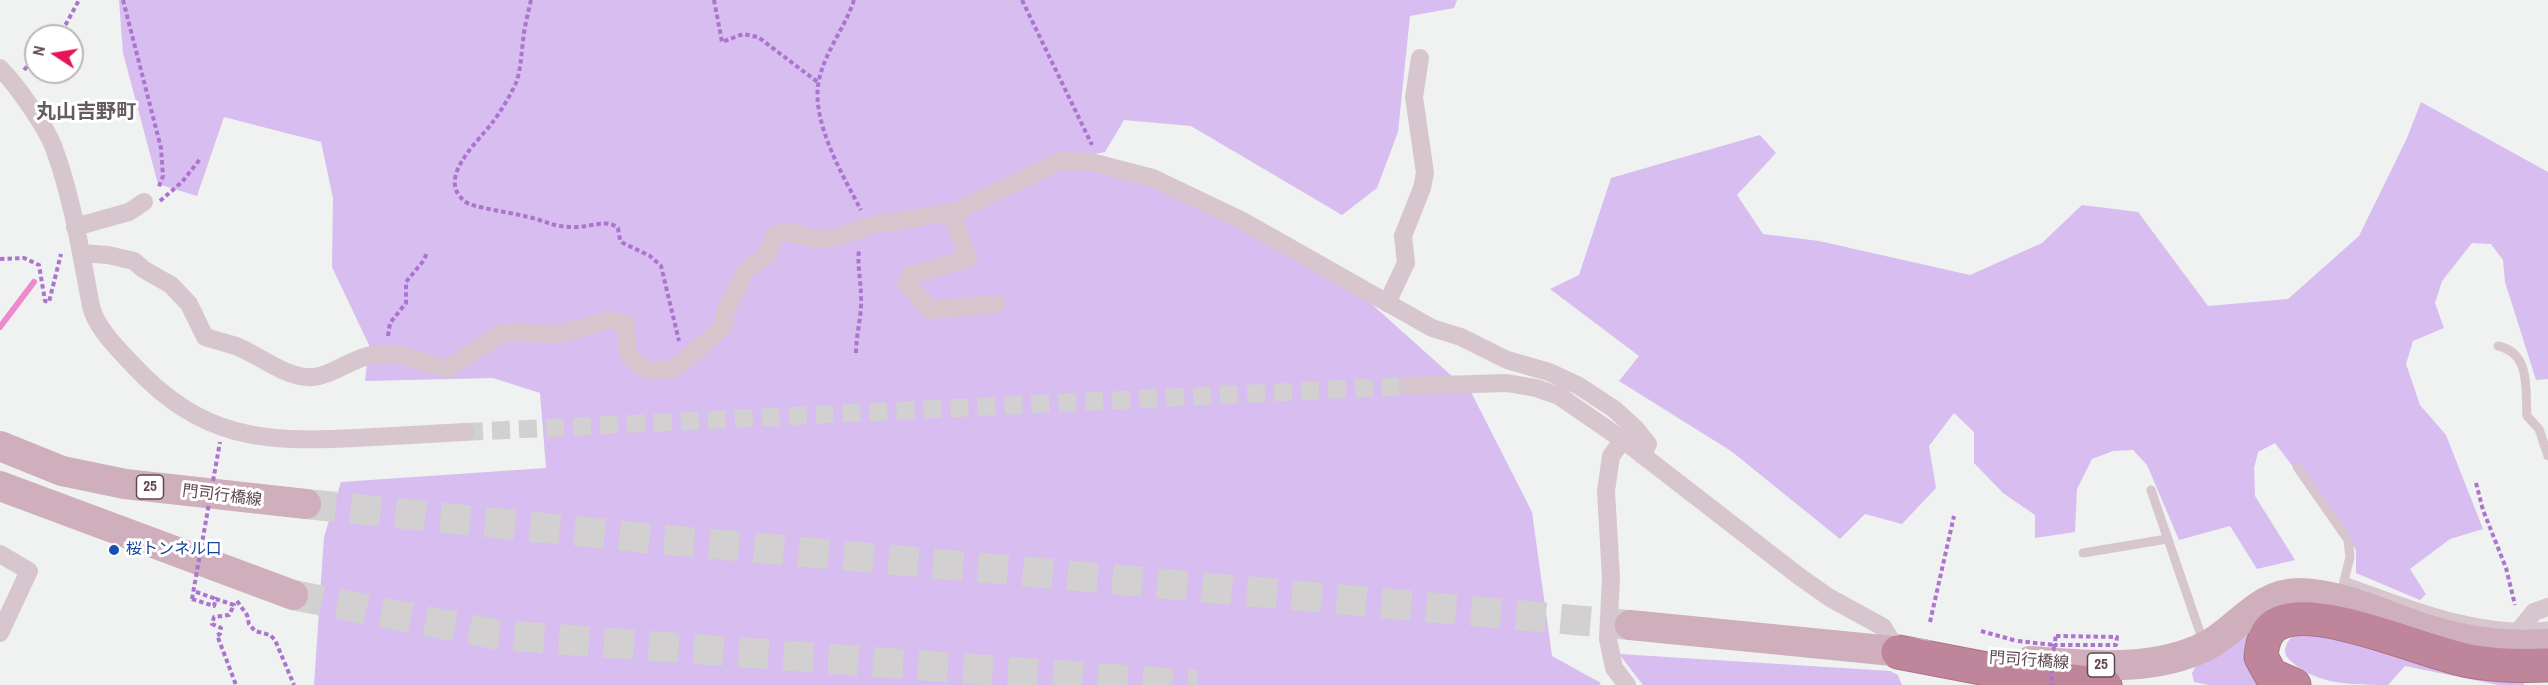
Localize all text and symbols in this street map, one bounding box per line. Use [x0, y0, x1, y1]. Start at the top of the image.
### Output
north arrow [24, 24, 84, 84]
text: N [27, 44, 50, 58]
district label: 丸山吉野町 [36, 101, 136, 125]
road number: 25 [136, 475, 164, 499]
street label: 門司行橋線 [181, 482, 263, 510]
place label: 桜トンネル口 [126, 540, 222, 560]
marker: 桜トンネル口 [107, 543, 121, 557]
street label: 門司行橋線 [1988, 649, 2070, 673]
road number: 25 [2088, 653, 2114, 677]

